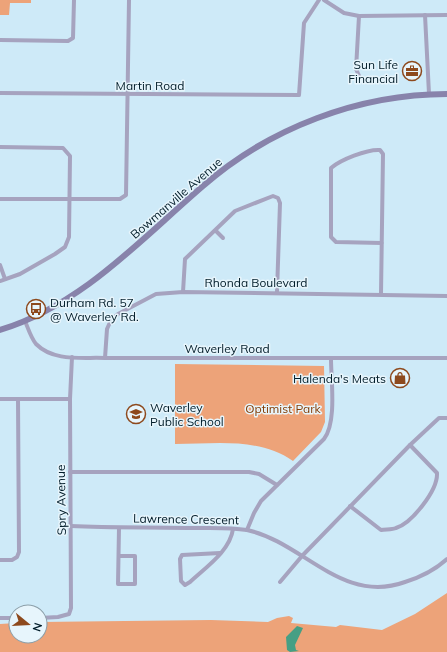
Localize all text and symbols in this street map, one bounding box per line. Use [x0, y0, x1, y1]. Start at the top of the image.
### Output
place label: Sun Life Financial [348, 57, 398, 86]
office icon: Sun Life Financial [401, 60, 423, 82]
street label: Martin Road [116, 78, 184, 93]
street label: Bowmanville Avenue [127, 154, 225, 242]
street label: Rhonda Boulevard [205, 275, 307, 290]
place label: Durham Rd. 57 @ Waverley Rd. [50, 295, 139, 324]
bus stop icon: Durham Rd. 57 @ Waverley Rd. [25, 298, 47, 320]
street label: Waverley Road [184, 341, 270, 356]
shop icon: Halenda's Meats [389, 367, 411, 389]
place label: Halenda's Meats [293, 371, 386, 386]
place label: Waverley Public School [150, 400, 224, 429]
park label: Optimist Park [245, 401, 321, 416]
school or university icon: Waverley Public School [125, 403, 147, 425]
street label: Spry Avenue [53, 465, 69, 535]
street label: Lawrence Crescent [133, 511, 239, 527]
north arrow [8, 604, 48, 644]
text: N [30, 621, 45, 633]

